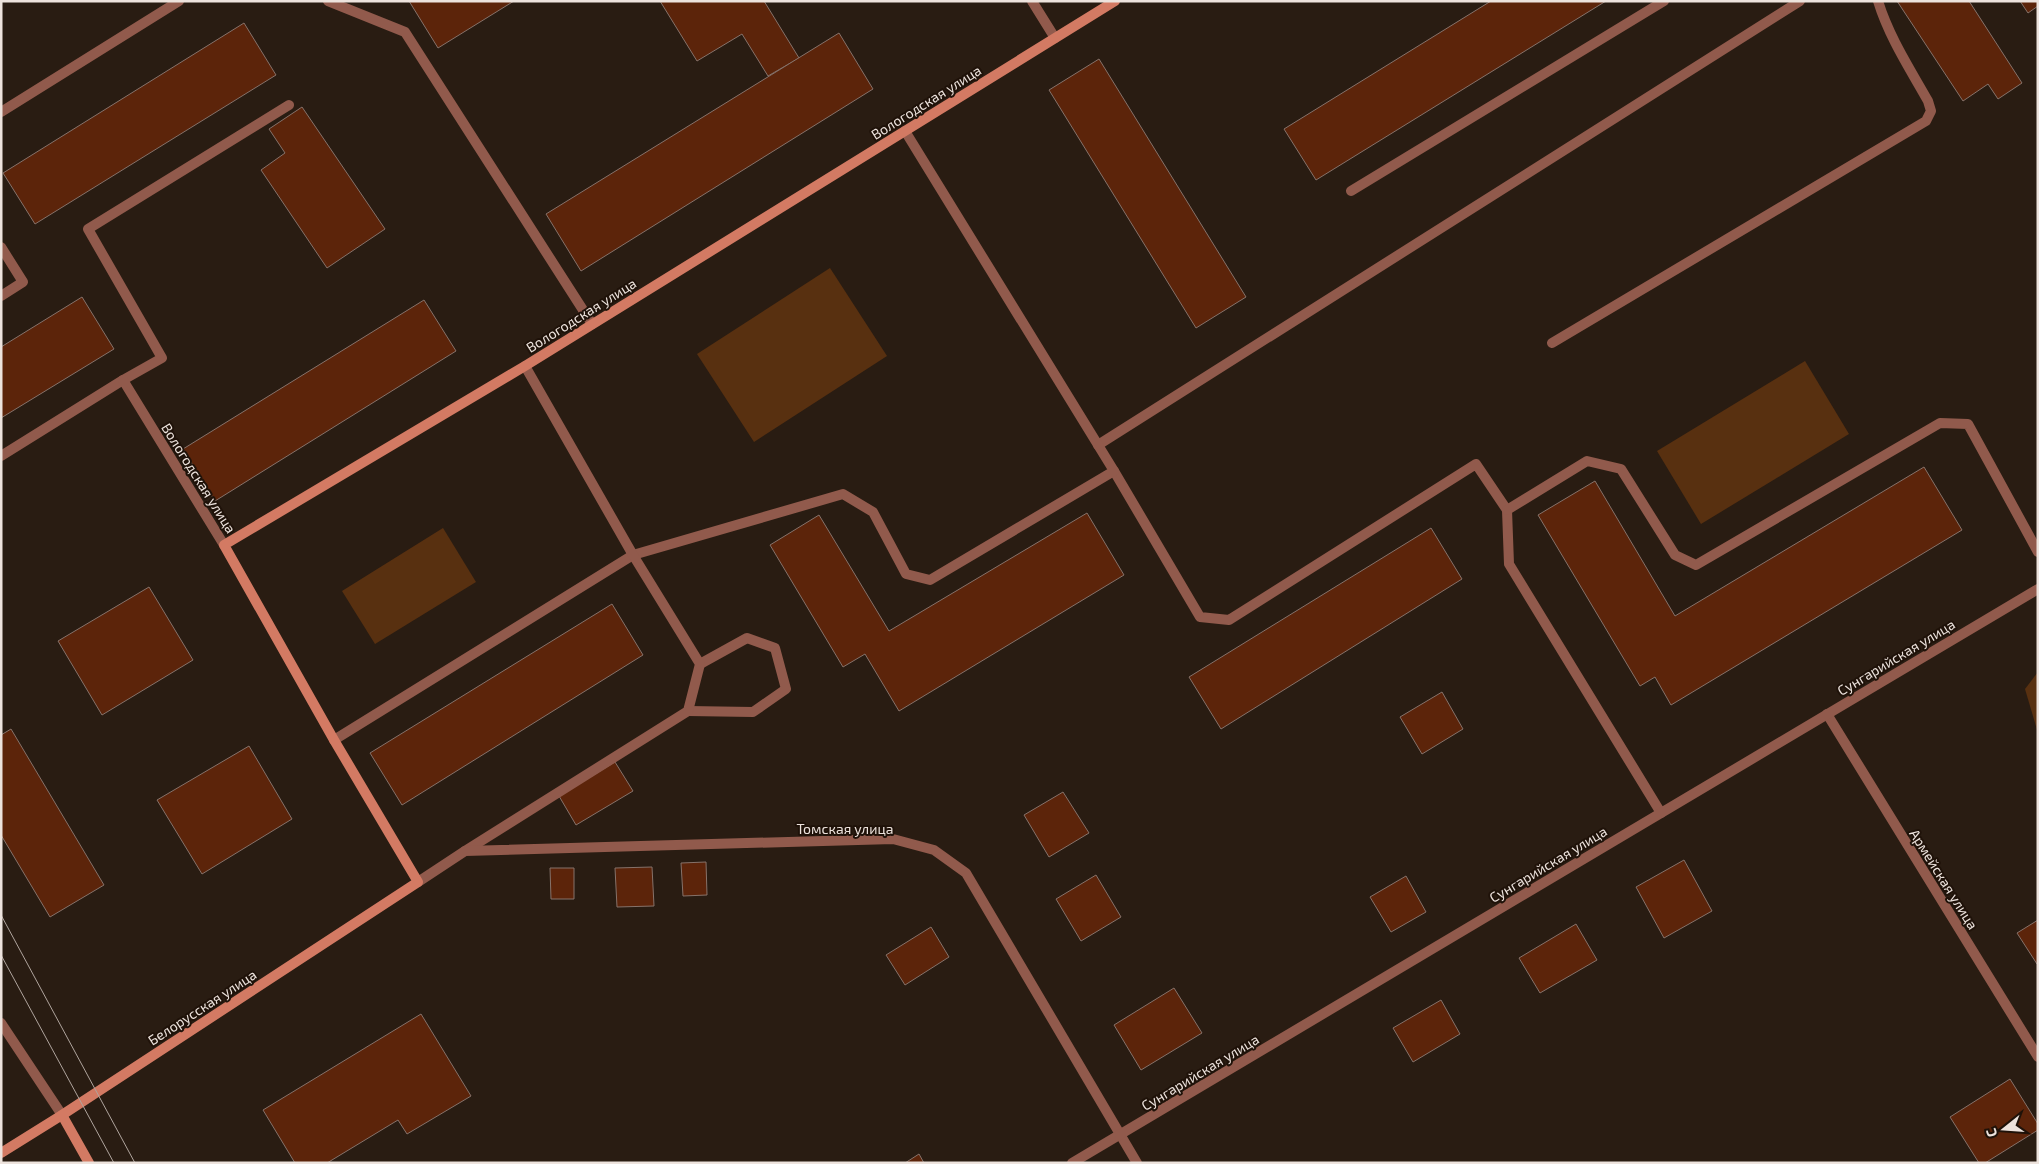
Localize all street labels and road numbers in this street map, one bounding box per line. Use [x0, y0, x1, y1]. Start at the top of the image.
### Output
street label: Вологодская улица [868, 61, 984, 143]
street label: Вологодская улица [523, 274, 639, 356]
street label: Вологодская улица [158, 420, 240, 536]
street label: Сунгарийская улица [1834, 615, 1958, 699]
street label: Томская улица [797, 820, 893, 837]
street label: Сунгарийская улица [1486, 822, 1610, 906]
street label: Армейская улица [1906, 826, 1982, 932]
street label: Белорусская улица [145, 966, 259, 1048]
street label: Сунгарийская улица [1138, 1030, 1262, 1114]

